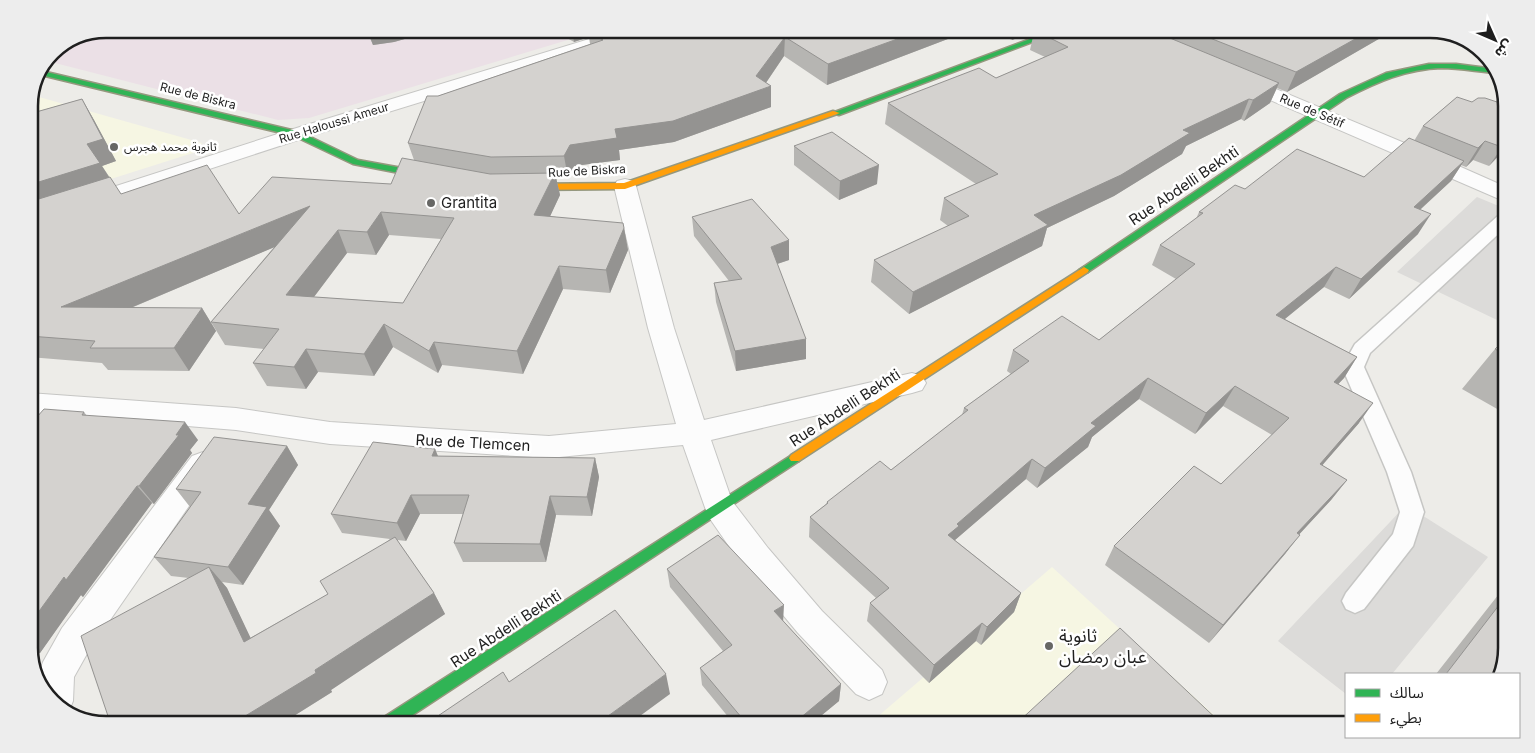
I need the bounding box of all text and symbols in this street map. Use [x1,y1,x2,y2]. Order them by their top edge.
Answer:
north arrow [1470,15,1520,65]
text: ش [1492,37,1517,62]
street label: Rue de Biskra [159,79,238,112]
street label: Rue de Sétif [1278,90,1347,131]
street label: Rue Haloussi Ameur [277,98,391,146]
place label: ثانوية محمد هجرس [124,139,217,154]
marker: ثانوية محمد هجرس [108,141,120,153]
street label: Rue Abdelli Bekhti [1125,142,1242,229]
street label: Rue de Biskra [548,161,626,180]
place label: Grantita [441,193,497,212]
marker: Grantita [425,197,437,209]
street label: Rue Abdelli Bekhti [786,365,904,450]
street label: Rue de Tlemcen [415,430,531,455]
street label: Rue Abdelli Bekhti [447,586,565,671]
place label: ثانوية عبان رمضان [1059,625,1147,668]
marker: ثانوية عبان رمضان [1043,640,1055,652]
legend [1345,673,1520,738]
text: سالك [1390,683,1424,702]
text: بطيء [1390,708,1422,729]

